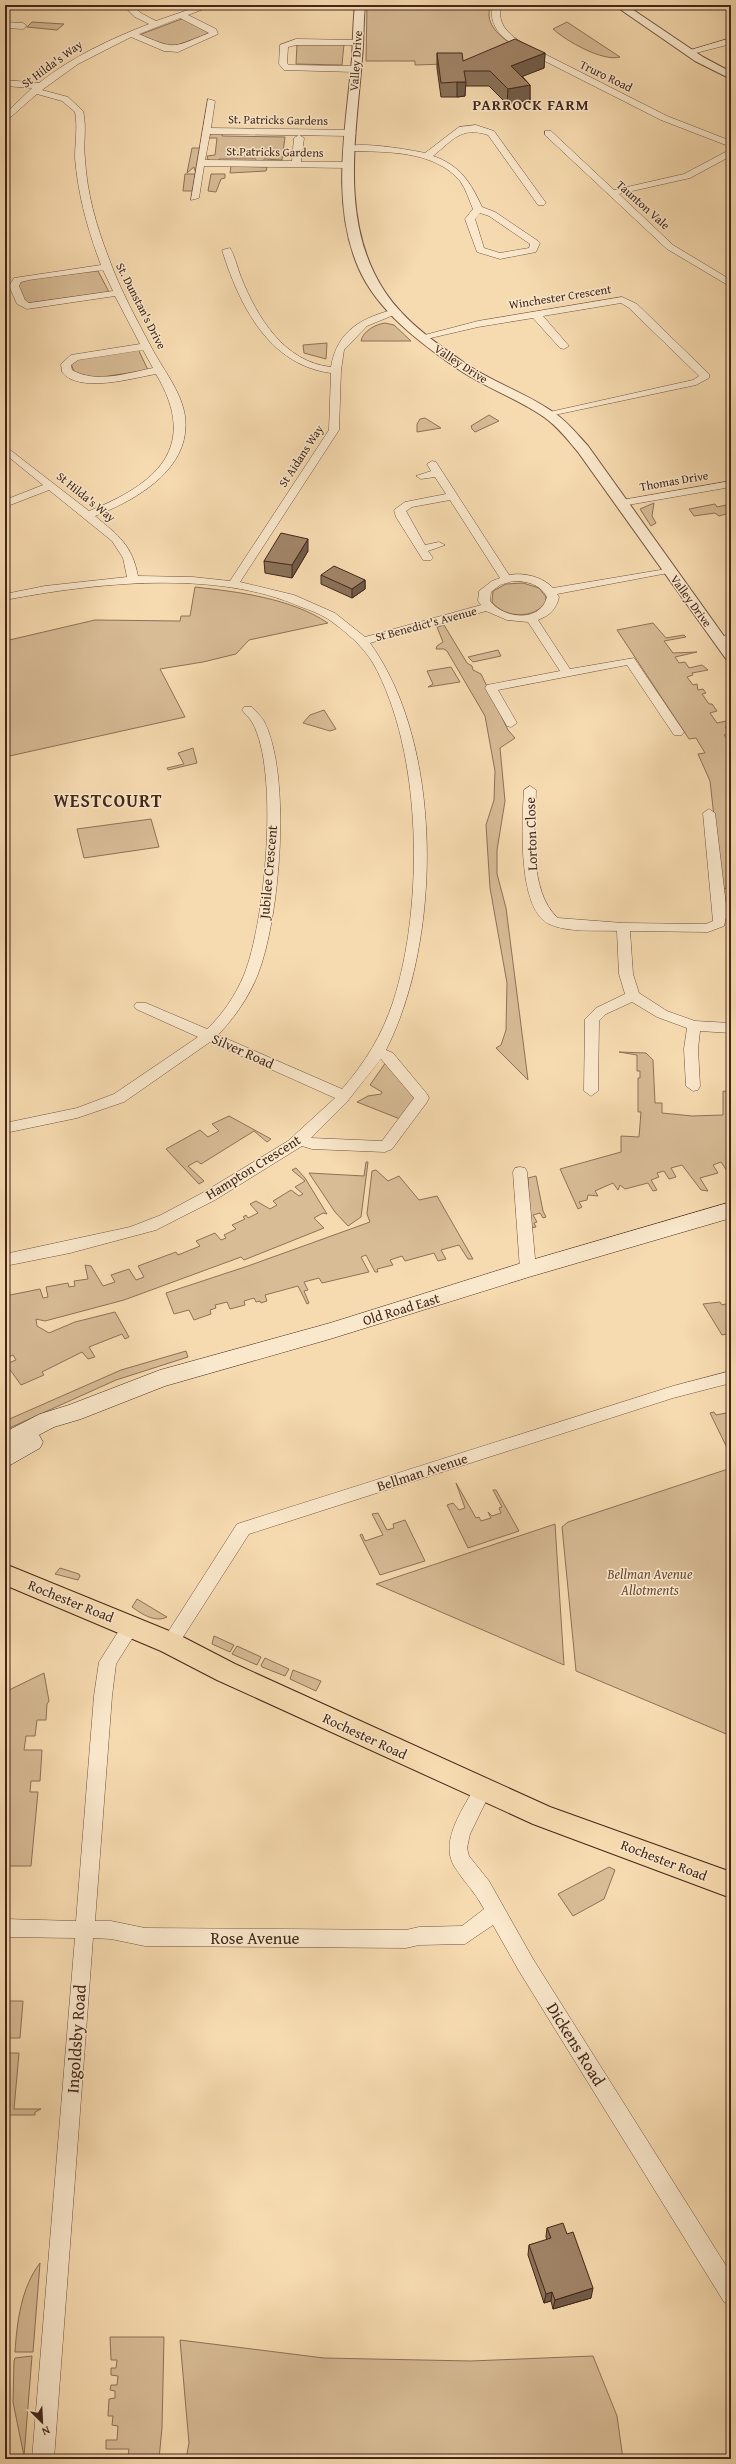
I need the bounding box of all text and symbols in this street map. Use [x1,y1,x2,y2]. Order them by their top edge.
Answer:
street label: Valley Drive [345,30,366,92]
street label: St Hilda's Way [18,36,86,91]
street label: Truro Road [577,55,636,96]
district label: PARROCK FARM [472,94,590,115]
street label: St. Patricks Gardens [228,110,328,129]
street label: St.Patricks Gardens [226,142,324,161]
street label: Taunton Vale [613,176,674,234]
street label: St. Dunstan's Drive [112,260,171,352]
street label: Winchester Crescent [507,280,613,313]
street label: Valley Drive [431,340,492,387]
street label: St Aidans Way [274,421,327,490]
street label: Thomas Drive [638,466,710,495]
street label: St Hilda's Way [53,468,119,526]
street label: Valley Drive [667,571,716,631]
street label: St Benedict's Avenue [373,602,479,645]
district label: WESTCOURT [53,787,163,814]
street label: Lorton Close [520,796,542,871]
street label: Jubilee Crescent [254,824,282,922]
street label: Silver Road [209,1028,278,1074]
street label: Hampton Crescent [202,1130,304,1204]
street label: Old Road East [360,1288,442,1330]
street label: Bellman Avenue [374,1448,470,1496]
park label: Bellman Avenue Allotments [606,1564,693,1600]
street label: Rochester Road [25,1575,117,1627]
street label: Rochester Road [320,1708,411,1764]
street label: Rochester Road [618,1834,710,1886]
street label: Rose Avenue [210,1925,300,1950]
street label: Ingoldsby Road [59,1984,92,2094]
street label: Dickens Road [541,1997,612,2090]
north arrow [22,2402,62,2442]
text: N [39,2422,53,2440]

